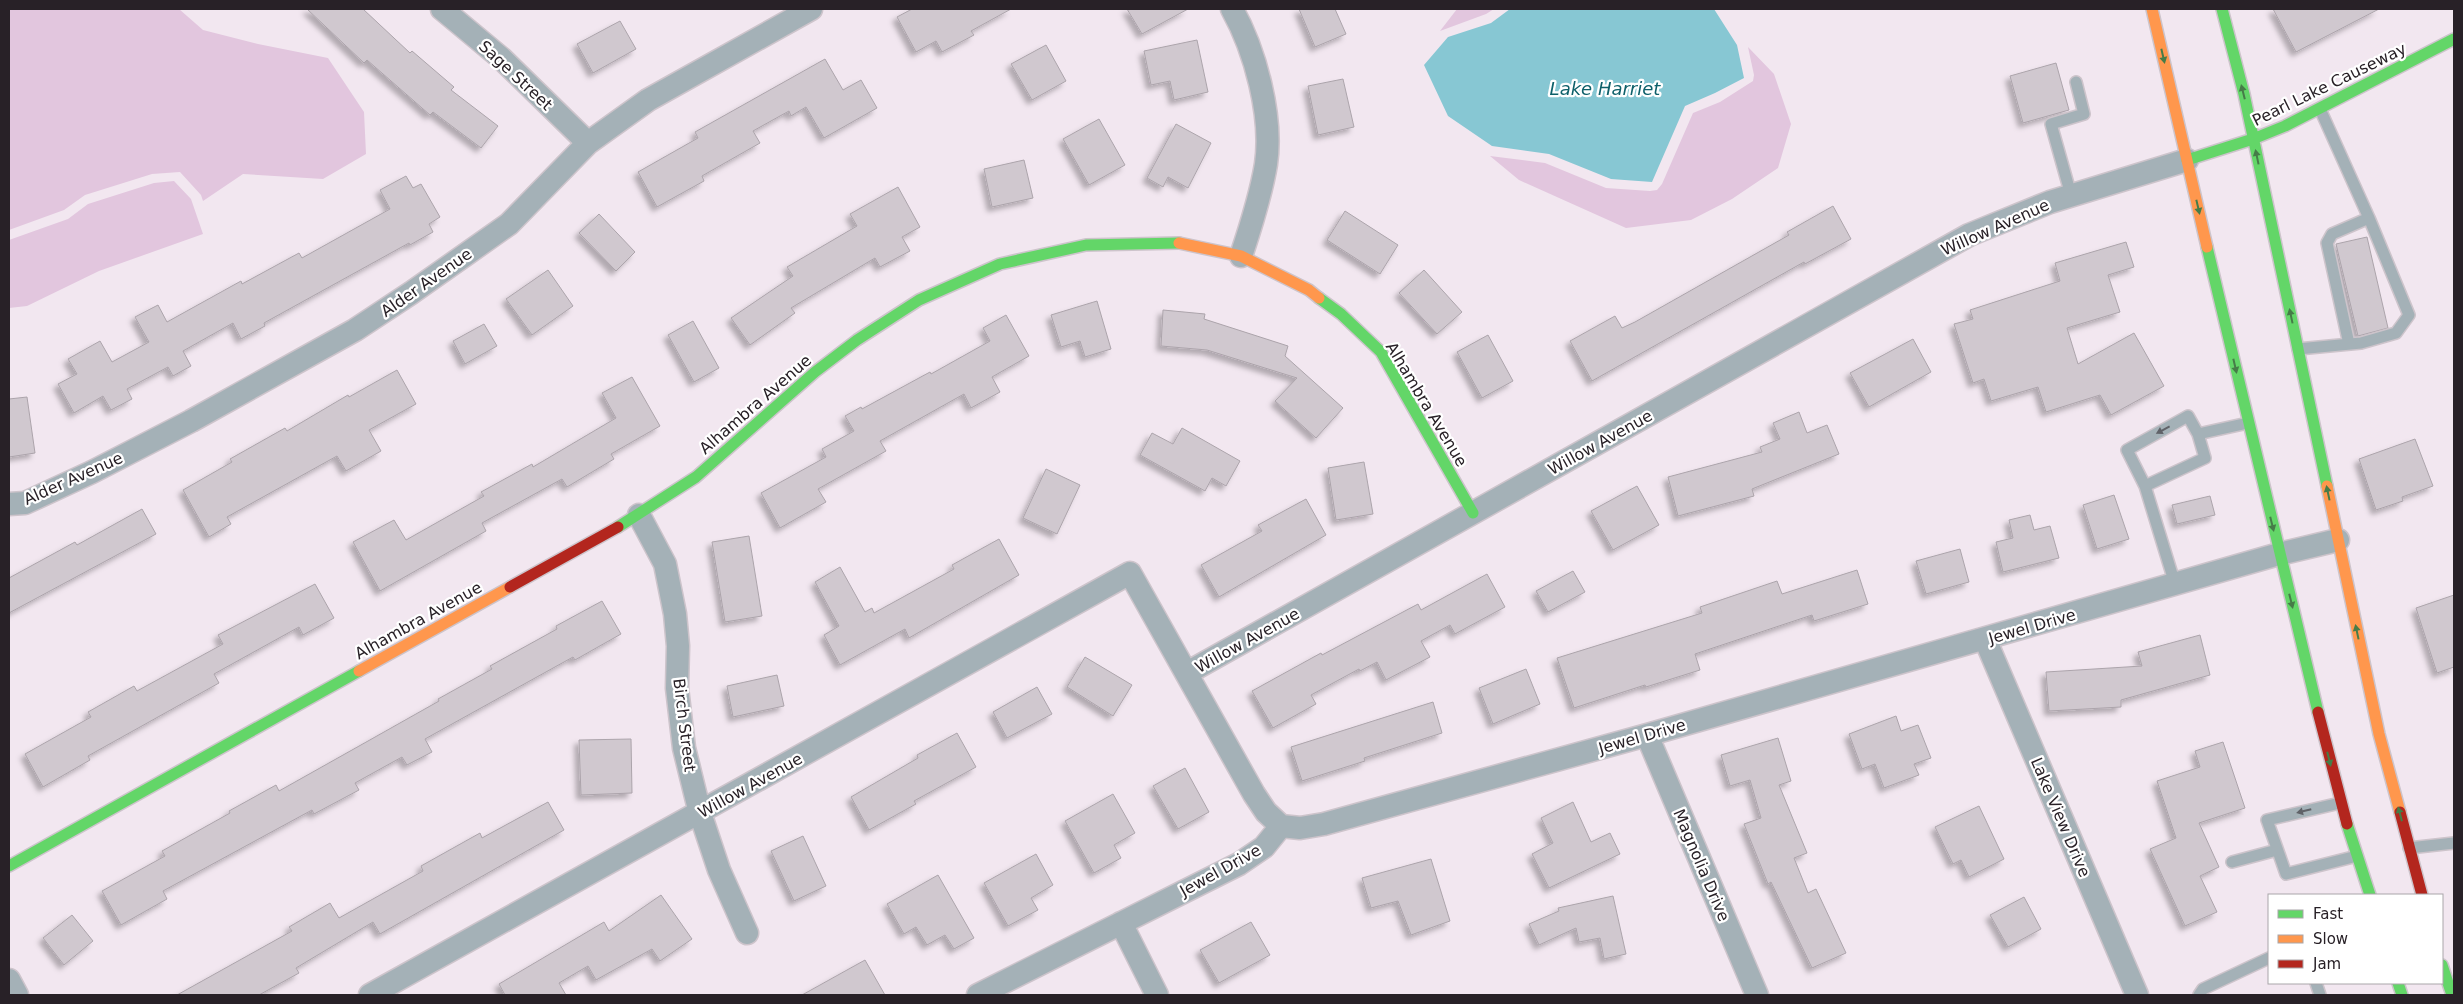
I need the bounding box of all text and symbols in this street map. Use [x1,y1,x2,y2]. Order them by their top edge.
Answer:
street label: Sage Street [475,36,556,114]
street label: Pearl Lake Causeway [2249,39,2409,130]
one-way arrow [2159,49,2167,64]
water label: Lake Harriet [1550,78,1661,99]
one-way arrow [2239,84,2247,99]
one-way arrow [2253,150,2261,165]
street label: Willow Avenue [1938,195,2052,260]
one-way arrow [2194,200,2202,215]
street label: Alder Avenue [377,244,475,321]
one-way arrow [2287,309,2295,324]
street label: Alhambra Avenue [1382,339,1471,470]
street label: Alhambra Avenue [696,351,815,458]
one-way arrow [2231,358,2239,374]
street label: Willow Avenue [1545,406,1656,479]
one-way arrow [2156,426,2170,434]
street label: Alder Avenue [21,448,126,509]
one-way arrow [2324,485,2332,500]
one-way arrow [2268,516,2276,532]
street label: Alhambra Avenue [352,578,485,663]
one-way arrow [2287,594,2295,609]
street label: Willow Avenue [1192,604,1303,677]
street label: Jewel Drive [1985,605,2078,648]
one-way arrow [2353,625,2361,640]
street label: Birch Street [669,677,700,773]
street label: Jewel Drive [1595,715,1688,758]
street label: Willow Avenue [695,749,806,822]
one-way arrow [2325,752,2333,767]
street label: Lake View Drive [2027,755,2094,880]
street label: Magnolia Drive [1669,806,1734,924]
one-way arrow [2296,807,2311,815]
one-way arrow [2396,807,2404,822]
street label: Jewel Drive [1176,840,1264,901]
legend [2268,894,2443,984]
text: Fast [2313,905,2343,923]
text: Slow [2313,930,2348,948]
text: Jam [2312,955,2341,973]

